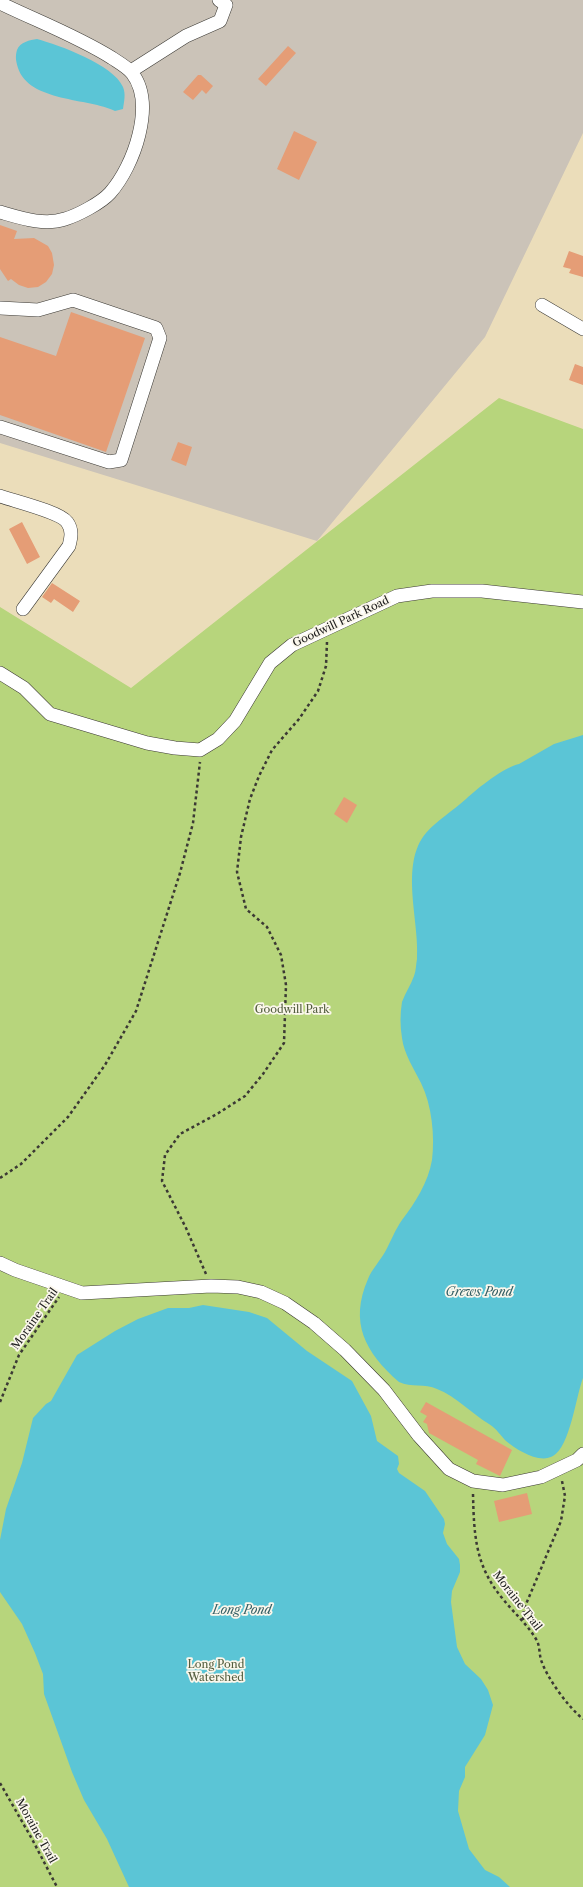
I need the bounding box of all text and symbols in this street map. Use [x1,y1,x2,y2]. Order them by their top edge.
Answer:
street label: Goodwill Park Road [291,594,391,650]
park label: Goodwill Park [255,1003,329,1017]
street label: Moraine Trail [9,1286,61,1352]
water label: Grews Pond [445,1286,513,1300]
street label: Moraine Trail [490,1569,544,1633]
water label: Long Pond [213,1604,271,1618]
park label: Long Pond Watershed [188,1658,244,1684]
street label: Moraine Trail [13,1796,59,1866]

